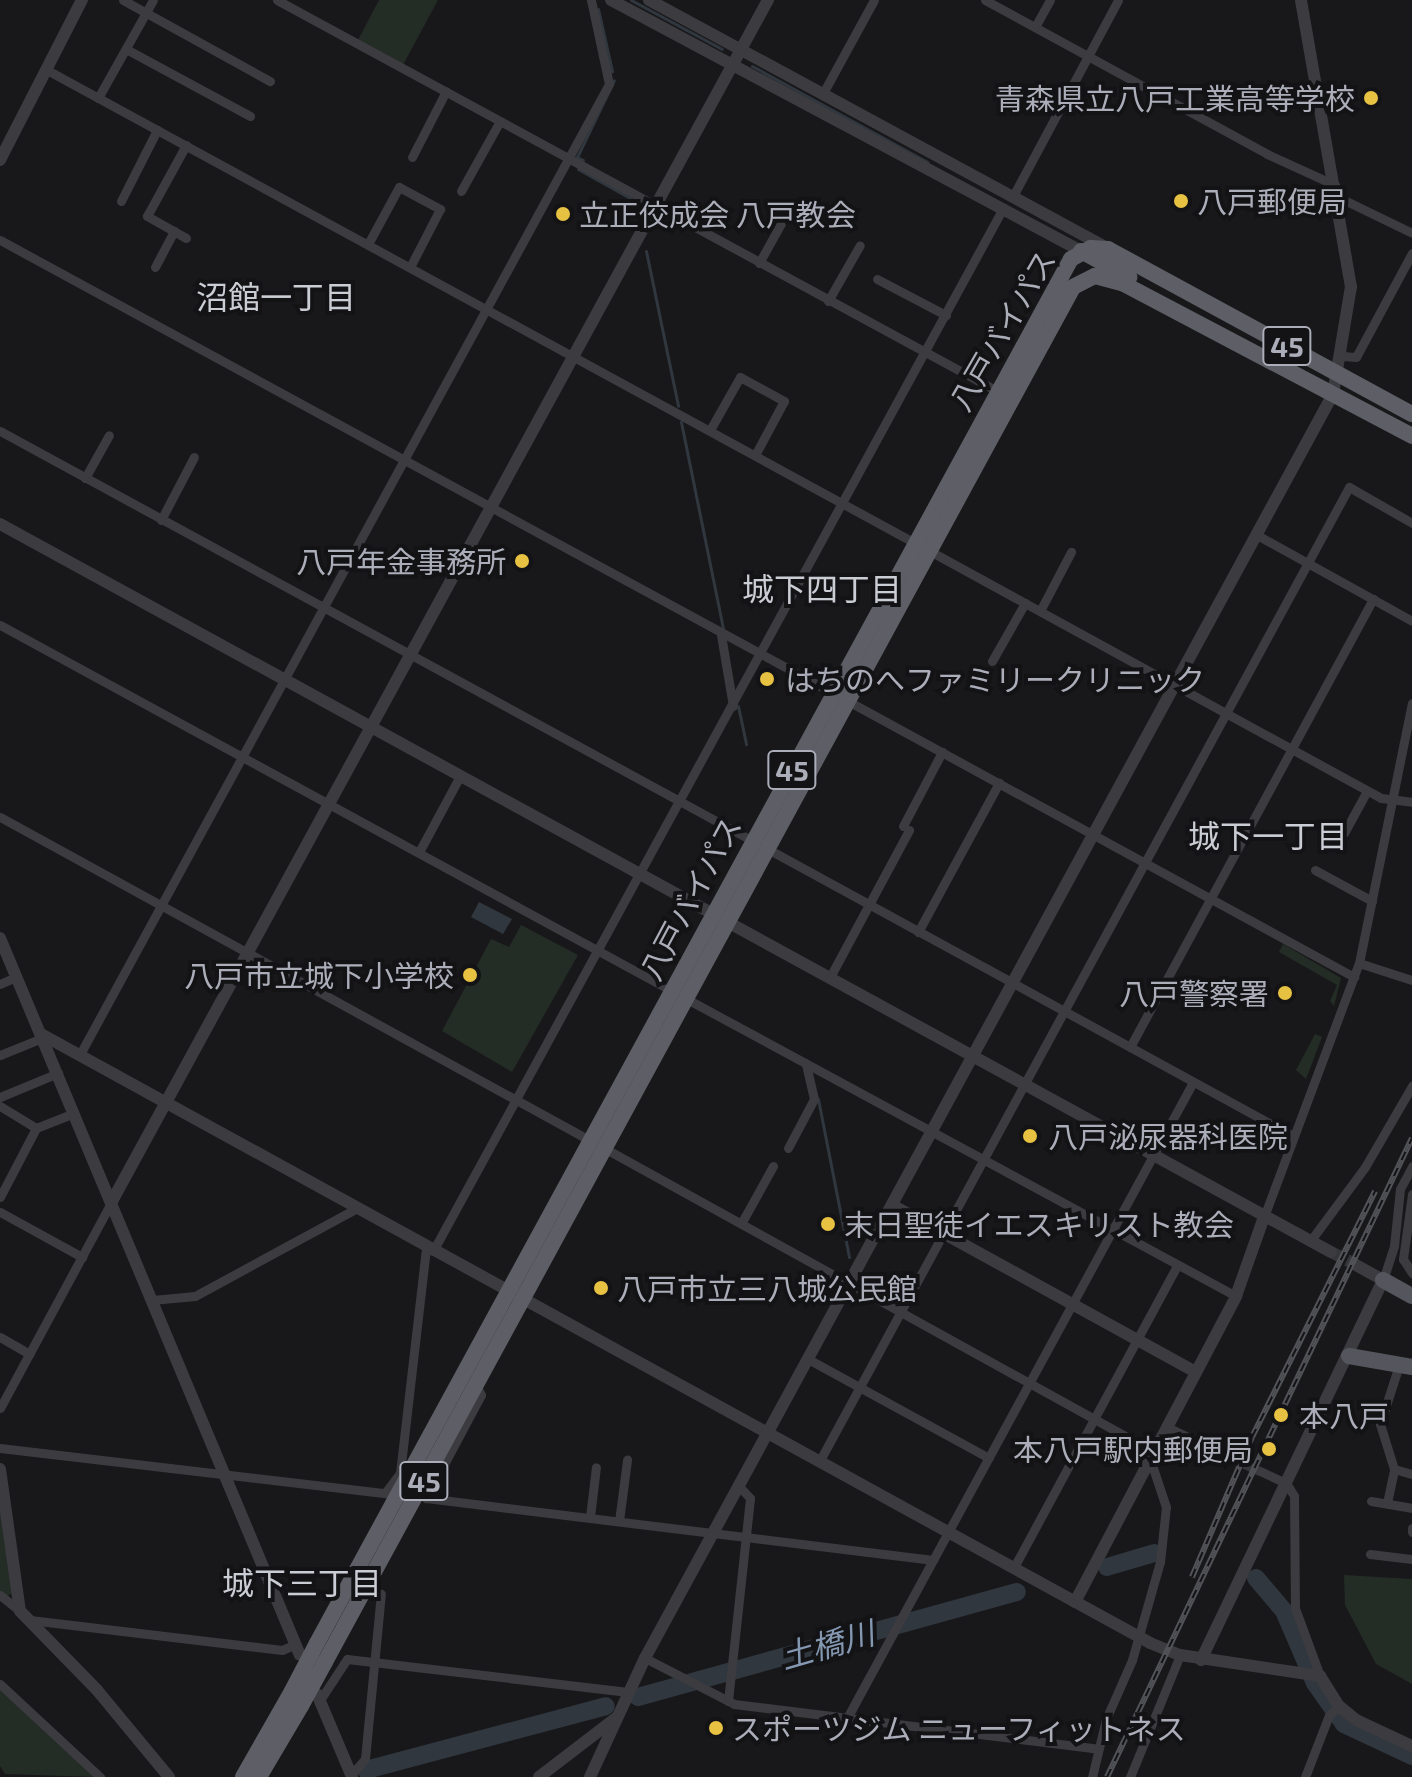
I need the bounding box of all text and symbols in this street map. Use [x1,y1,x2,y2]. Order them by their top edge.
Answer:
place label: 青森県立八戸工業高等学校 [995,80,1355,116]
marker: 青森県立八戸工業高等学校 [1362,89,1380,107]
place label: 八戸郵便局 [1197,183,1347,219]
marker: 八戸郵便局 [1172,192,1190,210]
place label: 立正佼成会 八戸教会 [579,196,856,232]
marker: 立正佼成会 八戸教会 [554,205,572,223]
street label: 八戸バイパス [941,243,1063,417]
district label: 沼館一丁目 [196,277,356,315]
road number: 45 [1261,322,1313,370]
place label: 八戸年金事務所 [296,543,506,579]
marker: 八戸年金事務所 [513,552,531,570]
district label: 城下四丁目 [742,569,902,607]
place label: はちのへファミリークリニック [785,661,1205,697]
marker: はちのへファミリークリニック [756,668,778,690]
road number: 45 [766,746,818,794]
street label: 八戸バイパス [632,810,748,986]
district label: 城下一丁目 [1188,816,1348,854]
place label: 八戸市立城下小学校 [184,957,454,993]
marker: 八戸市立城下小学校 [461,966,479,984]
place label: 八戸警察署 [1119,975,1269,1011]
marker: 八戸警察署 [1276,984,1294,1002]
place label: 八戸泌尿器科医院 [1048,1118,1288,1154]
marker: 八戸泌尿器科医院 [1019,1125,1041,1147]
place label: 末日聖徒イエスキリスト教会 [844,1206,1234,1242]
marker: 末日聖徒イエスキリスト教会 [819,1215,837,1233]
place label: 八戸市立三八城公民館 [617,1270,917,1306]
marker: 八戸市立三八城公民館 [592,1279,610,1297]
place label: 本八戸 [1299,1397,1389,1433]
marker: 本八戸 [1270,1404,1292,1426]
place label: 本八戸駅内郵便局 [1013,1431,1253,1467]
marker: 本八戸駅内郵便局 [1260,1440,1278,1458]
road number: 45 [398,1457,450,1505]
district label: 城下三丁目 [222,1563,382,1601]
water label: 土橋川 [776,1612,878,1676]
place label: スポーツジム ニューフィットネス [732,1710,1189,1746]
marker: スポーツジム ニューフィットネス [707,1719,725,1737]

